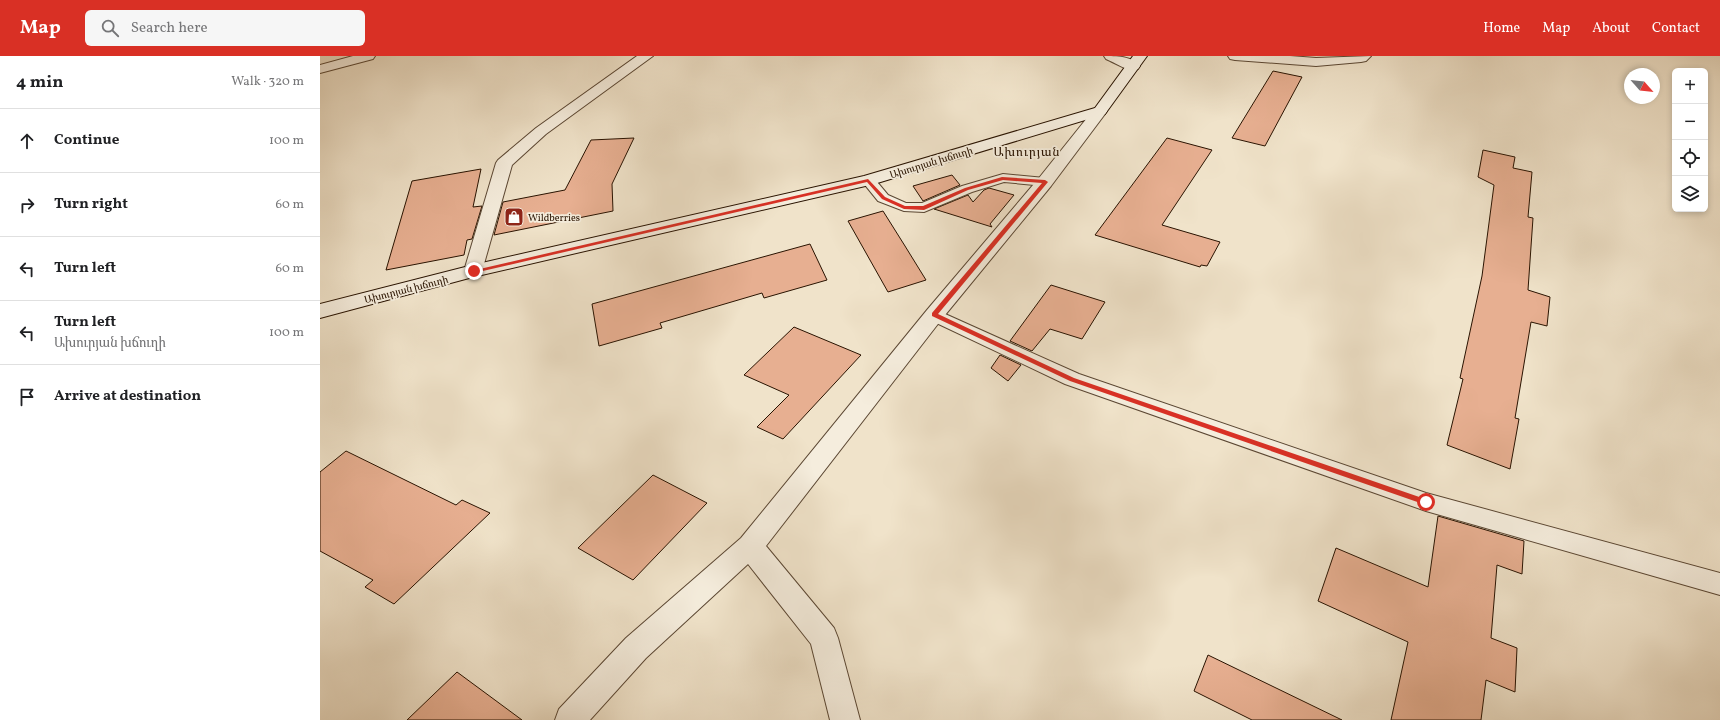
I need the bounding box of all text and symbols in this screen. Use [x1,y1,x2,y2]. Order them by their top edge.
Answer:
search box [85,10,365,46]
text: Map [20,15,61,41]
icon: search [99,17,121,39]
text: Search here [131,18,208,39]
text: Home [1483,19,1520,38]
text: Map [1542,19,1570,38]
text: About [1592,19,1630,38]
text: Contact [1652,19,1700,38]
north arrow [1624,68,1660,104]
map controls [1672,68,1708,212]
button: + [1672,68,1708,104]
text: 4 min [16,71,63,94]
text: Walk · 320 m [231,73,304,91]
button: − [1672,104,1708,140]
icon: ahead [16,130,38,152]
text: Continue [54,130,119,151]
text: 100 m [269,132,304,150]
button: locate [1672,140,1708,176]
street label: Ախուրյան խճուղի [888,144,975,182]
district label: Ախուրյան [994,145,1060,161]
button: layers [1672,176,1708,212]
icon: right [16,194,38,216]
text: Turn right [54,194,128,215]
text: 60 m [276,196,304,214]
shop icon: Wildberries [503,206,525,228]
place label: Wildberries [528,211,580,225]
icon: left [16,258,38,280]
text: Turn left [54,258,116,279]
text: 60 m [276,260,304,278]
route end [465,262,483,280]
street label: Ախուրյան խճուղի [363,273,450,307]
text: Turn left [54,312,116,333]
icon: left [16,322,38,344]
text: 100 m [269,324,304,342]
text: Ախուրյան խճուղի [54,335,166,353]
icon: arrive [16,386,38,408]
text: Arrive at destination [54,386,201,407]
route start [1417,493,1435,511]

